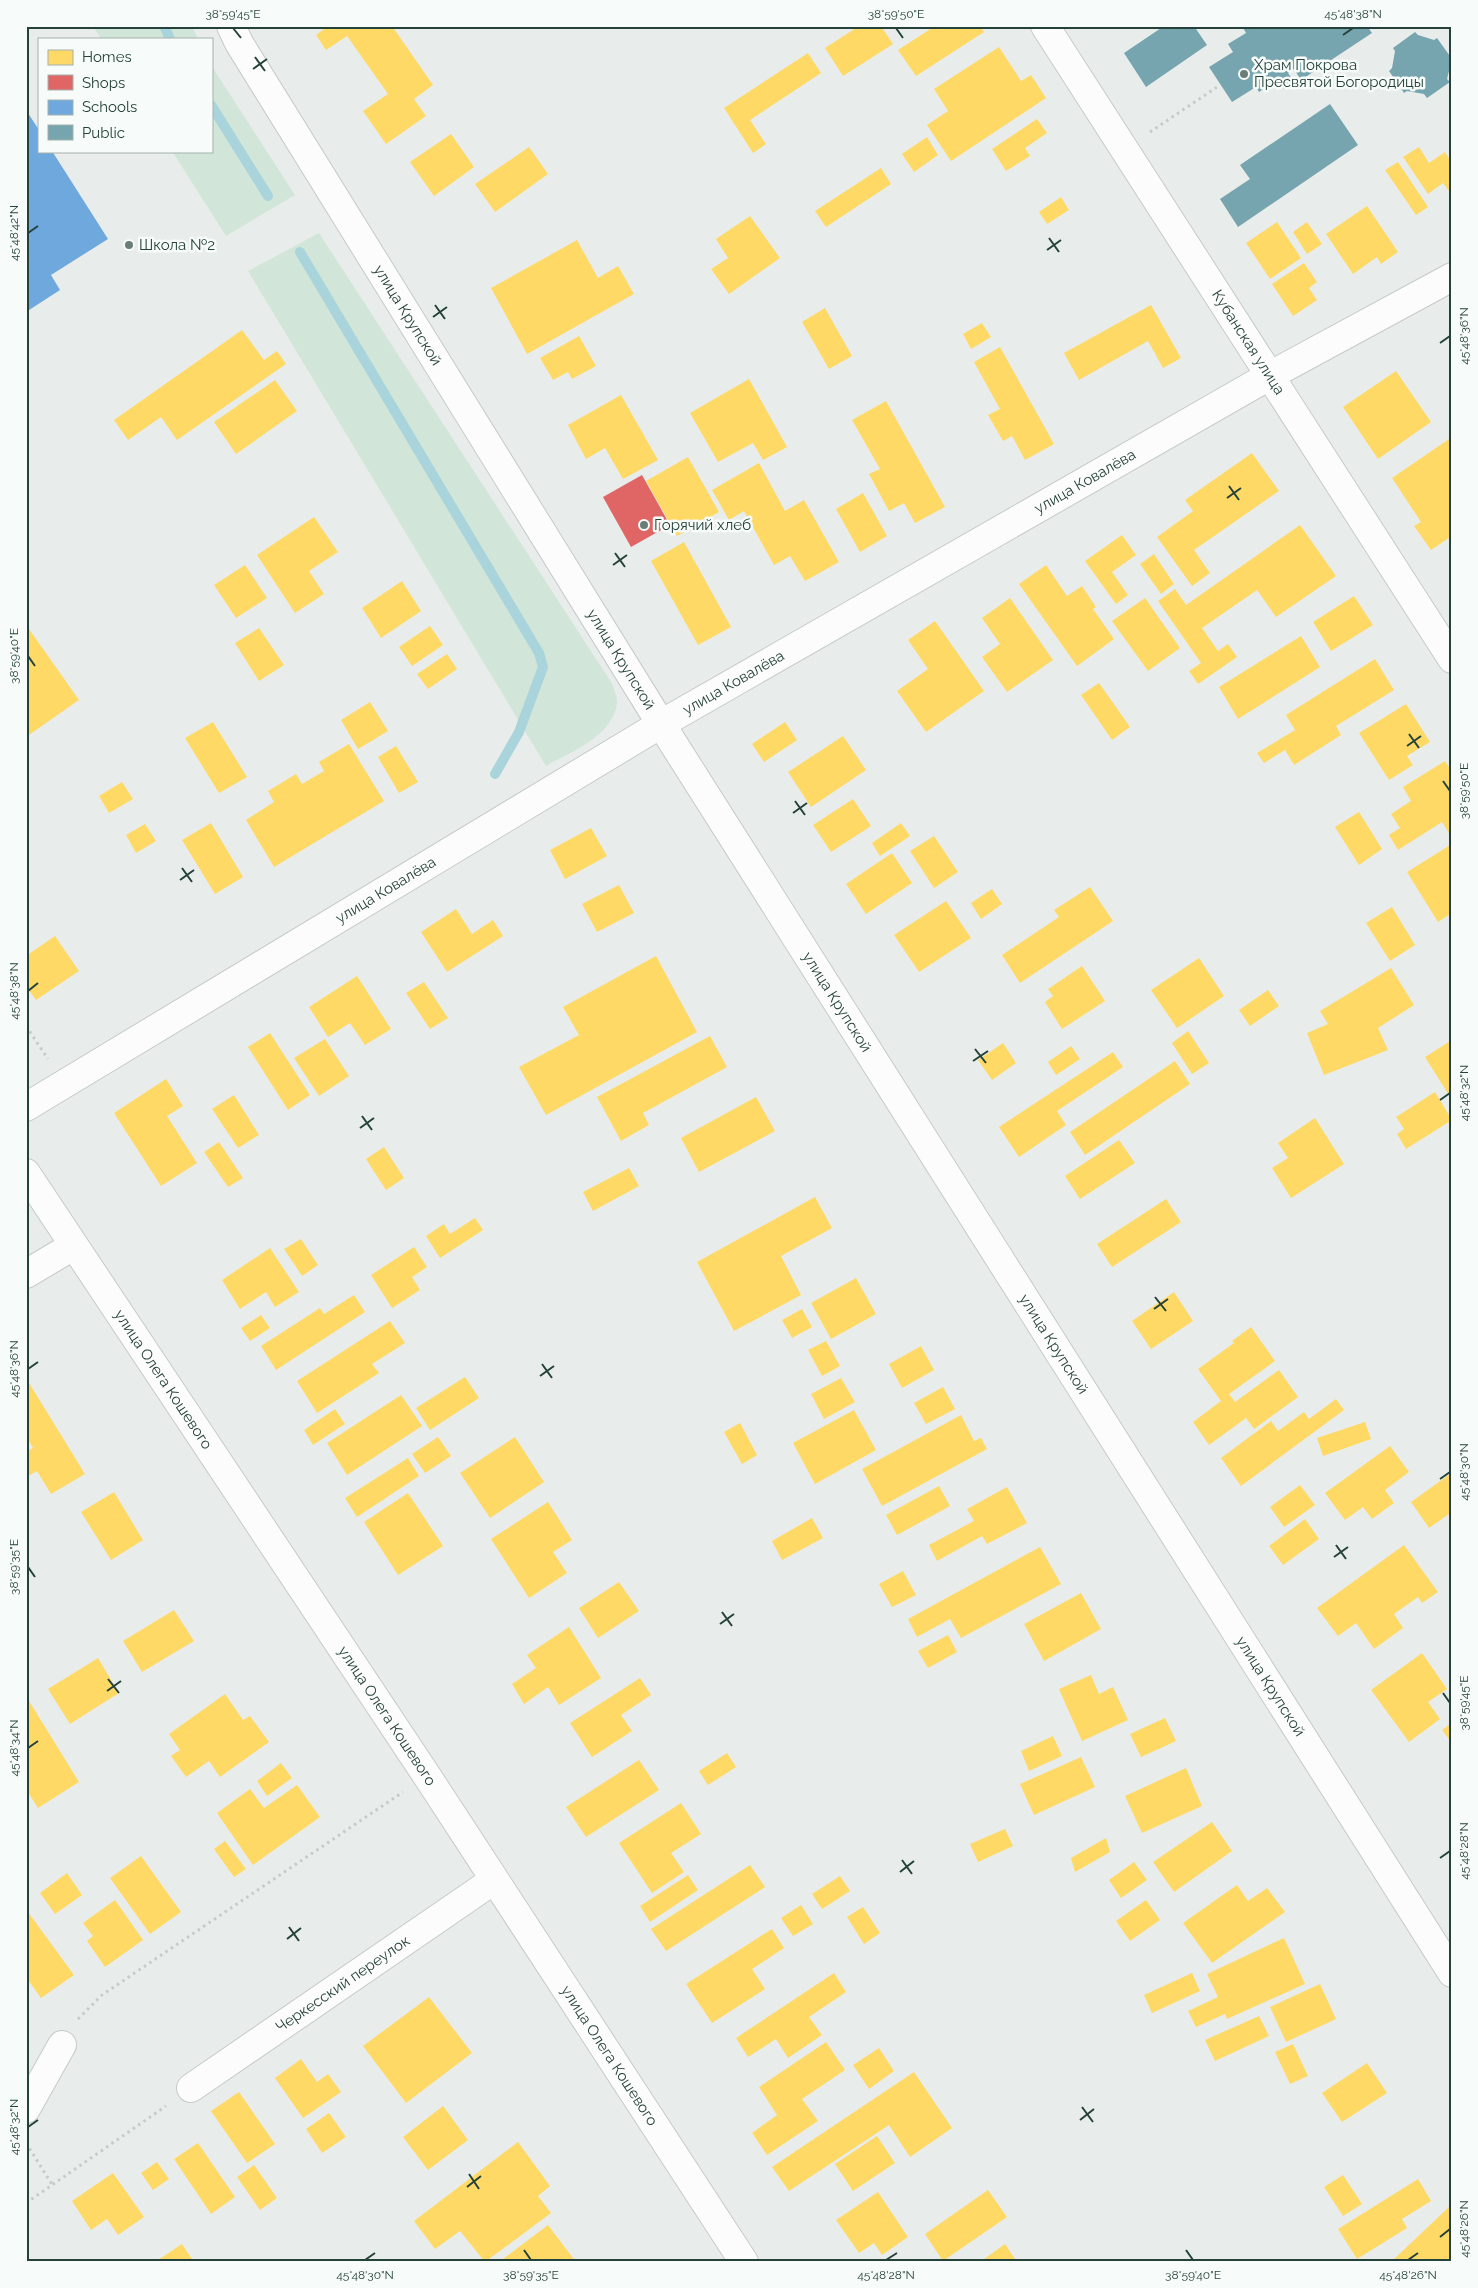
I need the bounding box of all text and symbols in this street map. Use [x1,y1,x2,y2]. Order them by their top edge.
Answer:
text: 38°59'45"E [205,7,261,21]
text: 38°59'50"E [868,7,924,21]
text: 45°48'38"N [1324,7,1382,21]
legend [38,38,212,152]
text: Homes [82,48,132,66]
place label: Храм Покрова Пресвятой Богородицы [1254,56,1424,91]
marker: Храм Покрова Пресвятой Богородицы [1238,68,1250,80]
text: Shops [82,74,125,92]
text: Schools [82,98,137,116]
text: Public [82,124,125,142]
text: 45°48'42"N [7,205,21,261]
place label: Школа №2 [139,236,215,254]
marker: Школа №2 [123,239,135,251]
street label: улица Крупской [370,262,446,369]
street label: Кубанская улица [1208,286,1289,398]
text: 45°48'36"N [1457,307,1471,365]
street label: улица Ковалёва [1031,445,1139,518]
place label: Горячий хлеб [654,516,751,534]
marker: Горячий хлеб [638,519,650,531]
street label: улица Крупской [583,606,659,713]
text: 38°59'40"E [7,628,21,684]
street label: улица Ковалёва [679,646,787,719]
text: 38°59'50"E [1457,763,1471,819]
street label: улица Ковалёва [332,853,439,927]
street label: улица Крупской [799,949,875,1055]
text: 45°48'38"N [7,962,21,1020]
text: 45°48'32"N [1457,1065,1471,1121]
street label: улица Крупской [1015,1291,1092,1398]
street label: улица Олега Кошевого [110,1306,216,1453]
text: 45°48'36"N [7,1340,21,1398]
text: 45°48'30"N [1457,1443,1471,1501]
text: 38°59'35"E [7,1539,21,1595]
street label: улица Крупской [1232,1633,1309,1740]
street label: улица Олега Кошевого [334,1643,440,1789]
text: 38°59'45"E [1457,1675,1471,1731]
text: 45°48'34"N [7,1720,21,1776]
text: 45°48'28"N [1457,1822,1471,1880]
street label: Черкесский переулок [272,1931,413,2036]
street label: улица Олега Кошевого [557,1982,662,2129]
text: 45°48'32"N [7,2099,21,2155]
text: 45°48'26"N [1457,2200,1471,2258]
text: 45°48'30"N [336,2268,394,2282]
text: 38°59'35"E [503,2268,559,2282]
text: 45°48'28"N [857,2268,915,2282]
text: 38°59'40"E [1165,2268,1221,2282]
text: 45°48'26"N [1379,2268,1437,2282]

